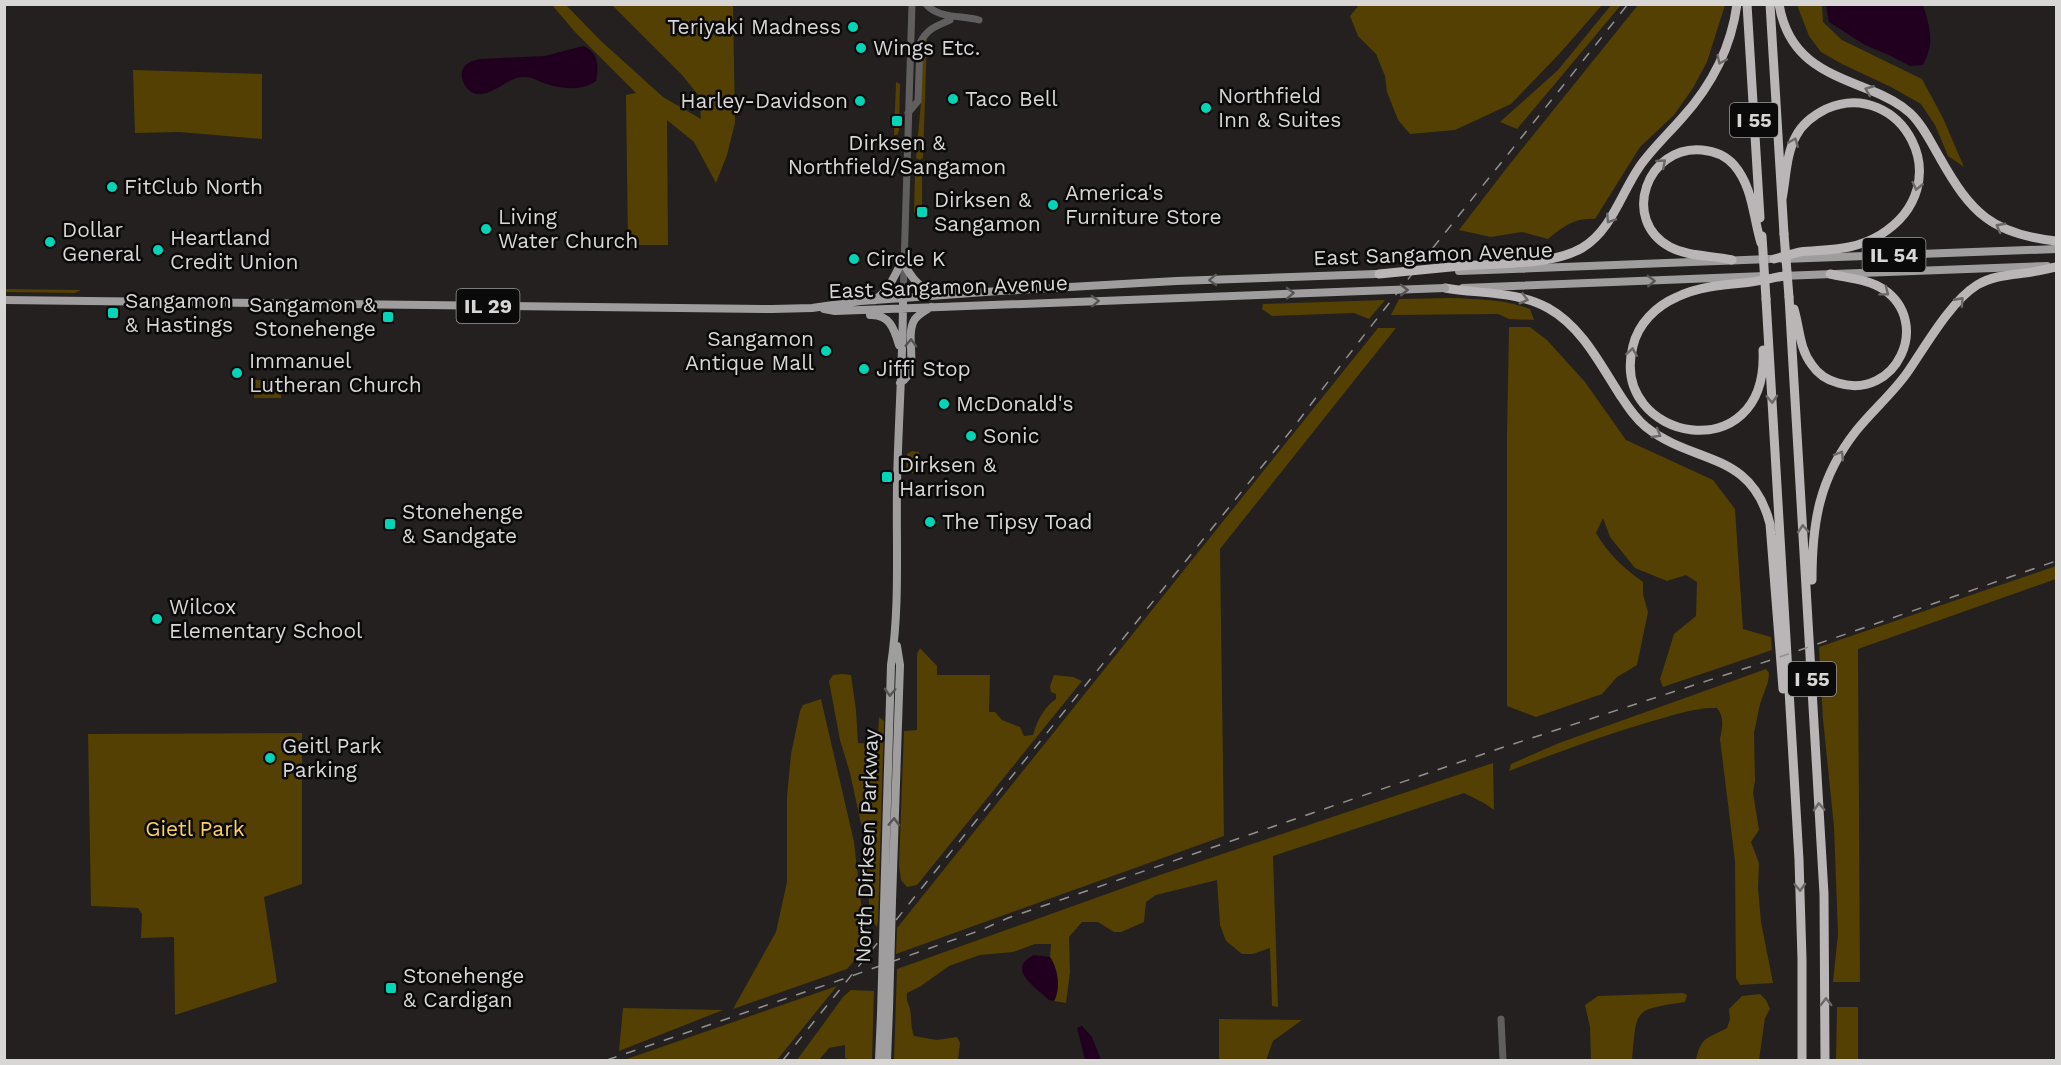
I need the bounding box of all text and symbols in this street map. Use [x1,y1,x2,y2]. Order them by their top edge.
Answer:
place label: Teriyaki Madness [667,14,841,39]
marker: Teriyaki Madness [846,20,860,34]
place label: Wings Etc. [873,35,980,60]
marker: Wings Etc. [854,41,868,55]
one-way arrow [1717,54,1729,65]
place label: Northfield Inn & Suites [1218,83,1341,132]
one-way arrow [1864,85,1875,97]
place label: Taco Bell [965,86,1058,111]
place label: Harley-Davidson [680,88,848,113]
marker: Taco Bell [946,92,960,106]
marker: Harley-Davidson [853,94,867,108]
marker: Northfield Inn & Suites [1199,101,1213,115]
road number: I 55 [1730,103,1778,137]
marker: Dirksen & Northfield/Sangamon [890,114,904,128]
place label: Dirksen & Northfield/Sangamon [788,130,1006,179]
one-way arrow [1787,137,1800,147]
one-way arrow [1655,159,1666,170]
place label: FitClub North [124,174,263,199]
marker: FitClub North [105,180,119,194]
place label: America's Furniture Store [1065,180,1222,229]
one-way arrow [1911,181,1924,191]
place label: Dirksen & Sangamon [934,187,1041,236]
marker: America's Furniture Store [1046,198,1060,212]
place label: Living Water Church [498,204,638,253]
marker: Dirksen & Sangamon [915,205,929,219]
one-way arrow [1605,213,1617,223]
place label: Dollar General [62,217,142,266]
marker: Living Water Church [479,222,493,236]
one-way arrow [1996,223,2007,234]
place label: Heartland Credit Union [170,225,298,274]
marker: Dollar General [43,235,57,249]
street label: East Sangamon Avenue [1313,237,1553,270]
road number: IL 54 [1862,238,1926,272]
marker: Heartland Credit Union [151,243,165,257]
place label: Circle K [866,246,946,271]
marker: Circle K [847,252,861,266]
street label: East Sangamon Avenue [828,270,1068,303]
one-way arrow [1208,273,1217,286]
one-way arrow [1646,274,1655,287]
one-way arrow [1400,283,1409,296]
one-way arrow [1878,285,1889,296]
one-way arrow [1285,287,1294,300]
place label: Sangamon & Hastings [125,288,233,337]
road number: IL 29 [456,289,520,323]
place label: Sangamon & Stonehenge [249,292,377,341]
one-way arrow [1518,292,1529,304]
one-way arrow [1090,294,1099,307]
one-way arrow [1953,297,1964,308]
marker: Sangamon & Hastings [106,306,120,320]
marker: Sangamon & Stonehenge [381,310,395,324]
place label: Sangamon Antique Mall [685,326,815,375]
one-way arrow [905,338,917,347]
marker: Sangamon Antique Mall [819,344,833,358]
place label: Immanuel Lutheran Church [249,348,422,397]
one-way arrow [1625,348,1638,358]
place label: Jiffi Stop [876,356,971,381]
marker: Jiffi Stop [857,362,871,376]
marker: Immanuel Lutheran Church [230,366,244,380]
place label: McDonald's [956,391,1073,416]
one-way arrow [1765,395,1778,404]
marker: McDonald's [937,397,951,411]
place label: Sonic [983,423,1039,448]
one-way arrow [1651,427,1661,438]
marker: Sonic [964,429,978,443]
one-way arrow [1832,451,1844,461]
place label: Dirksen & Harrison [899,452,997,501]
marker: Dirksen & Harrison [880,470,894,484]
place label: Stonehenge & Sandgate [402,499,523,548]
place label: The Tipsy Toad [942,509,1092,534]
marker: The Tipsy Toad [923,515,937,529]
marker: Stonehenge & Sandgate [383,517,397,531]
one-way arrow [1796,524,1809,533]
place label: Wilcox Elementary School [169,594,363,643]
marker: Wilcox Elementary School [150,612,164,626]
road number: I 55 [1788,662,1836,696]
one-way arrow [884,687,897,696]
street label: North Dirksen Parkway [850,729,883,963]
place label: Geitl Park Parking [282,733,382,782]
marker: Geitl Park Parking [263,751,277,765]
one-way arrow [1813,803,1826,812]
park label: Gietl Park [145,816,245,841]
one-way arrow [888,817,901,826]
one-way arrow [1794,883,1806,892]
place label: Stonehenge & Cardigan [403,963,524,1012]
marker: Stonehenge & Cardigan [384,981,398,995]
one-way arrow [1820,998,1832,1007]

